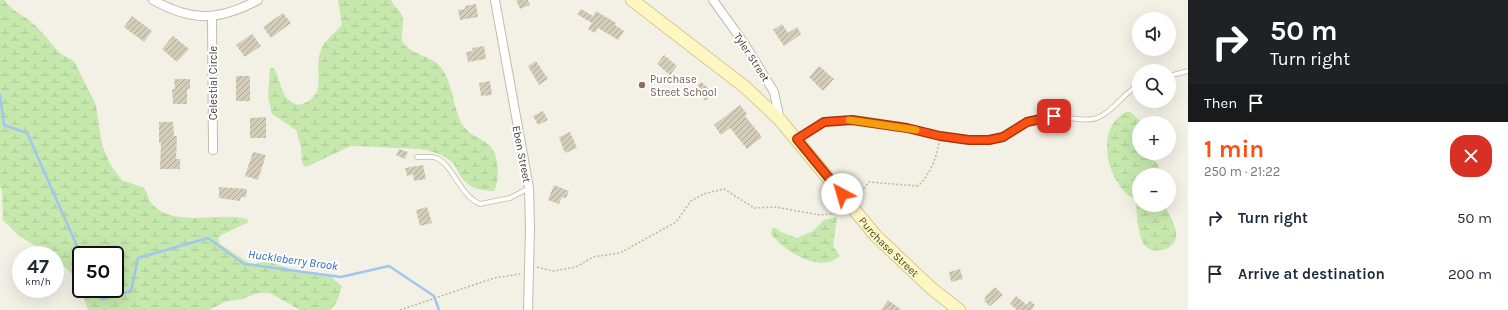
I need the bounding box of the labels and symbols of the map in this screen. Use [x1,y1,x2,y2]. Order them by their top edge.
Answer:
street label: Tyler Street [731,31,772,84]
street label: Celestial Circle [207,45,220,120]
place label: Purchase Street School [650,73,717,99]
marker: Purchase Street School [637,80,647,90]
pin [1037,99,1071,133]
street label: Eben Street [510,124,533,184]
position arrow [821,173,863,215]
street label: Purchase Street [856,214,921,280]
speed limit sign: 50 [72,246,124,298]
water label: Huckleberry Brook [247,247,340,273]

